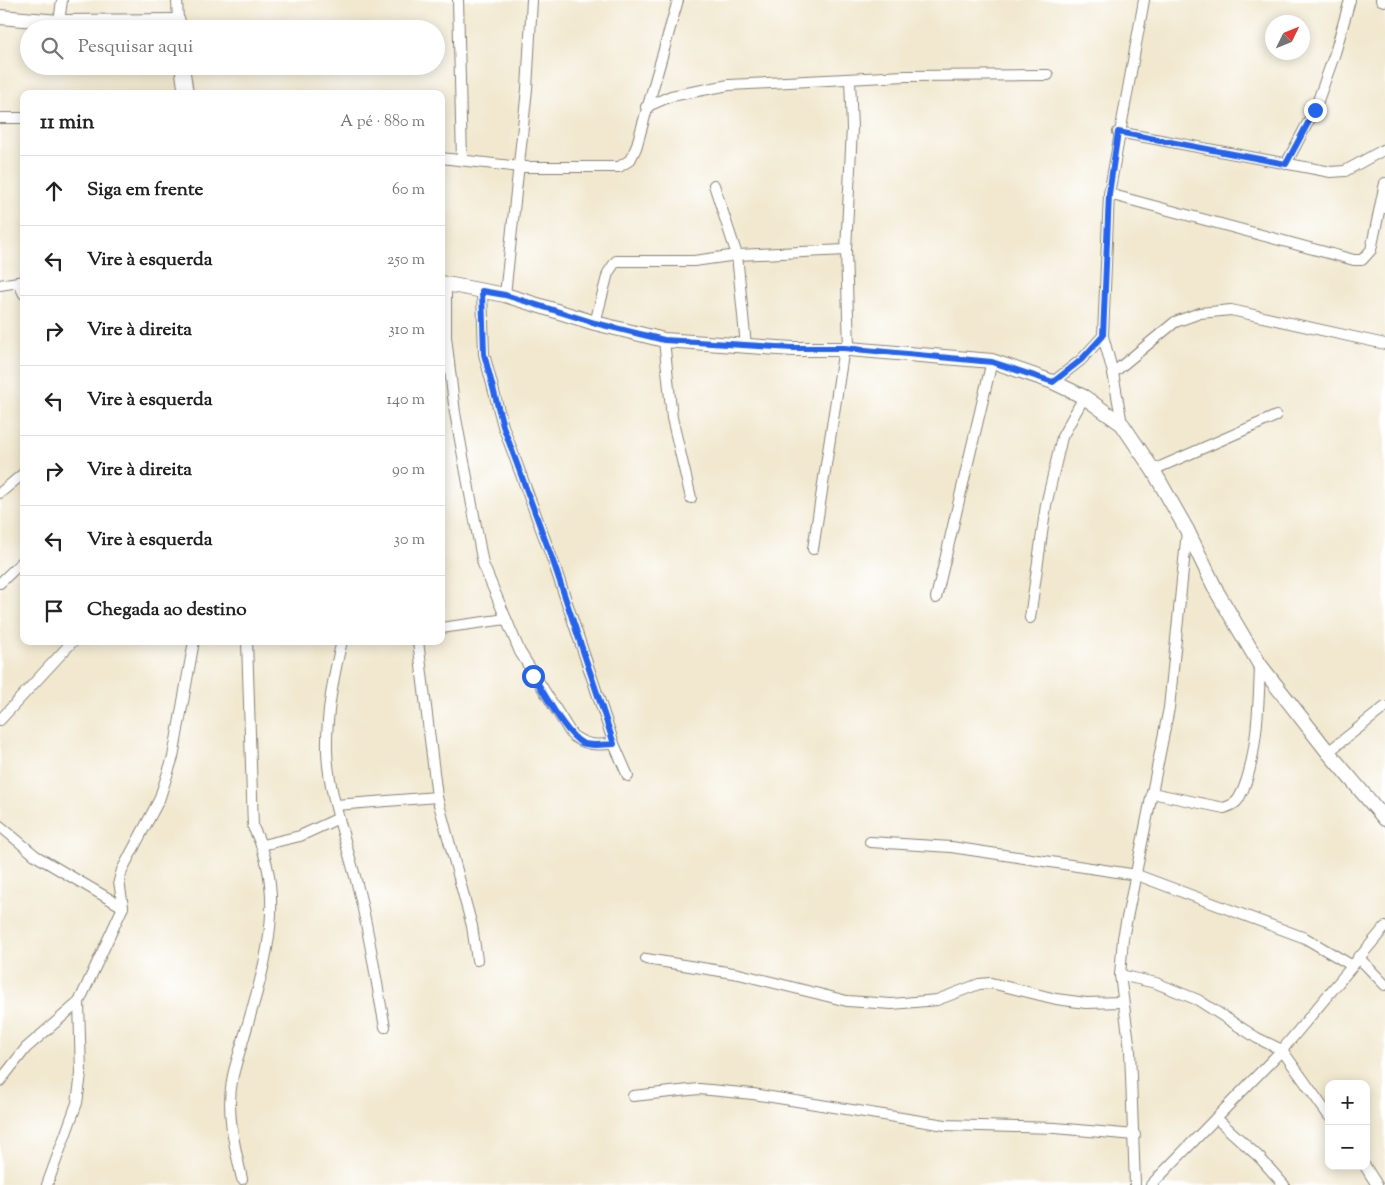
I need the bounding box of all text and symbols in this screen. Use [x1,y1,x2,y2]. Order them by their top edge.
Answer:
north arrow [1265,15,1310,60]
search box [20,20,445,75]
icon: search [38,34,66,62]
text: Pesquisar aqui [78,34,193,61]
route end [1304,99,1327,122]
text: 11 min [40,108,95,138]
text: A pé · 880 m [340,111,425,134]
icon: ahead [40,177,68,205]
text: Siga em frente [87,177,203,204]
text: 60 m [392,179,425,202]
icon: left [40,247,68,275]
text: Vire à esquerda [87,247,213,274]
text: 250 m [387,249,425,272]
icon: right [40,317,68,345]
text: Vire à direita [87,317,192,344]
text: 310 m [388,319,425,342]
icon: left [40,387,68,415]
text: Vire à esquerda [87,387,213,414]
text: 140 m [387,389,425,412]
icon: right [40,457,68,485]
text: Vire à direita [87,457,192,484]
text: 90 m [392,459,425,482]
icon: left [40,527,68,555]
text: Vire à esquerda [87,527,213,554]
text: 30 m [394,529,425,552]
icon: arrive [40,597,68,625]
text: Chegada ao destino [87,597,247,624]
route start [522,665,545,688]
map controls [1325,1080,1370,1170]
button: + [1325,1080,1370,1125]
button: − [1325,1125,1370,1170]

